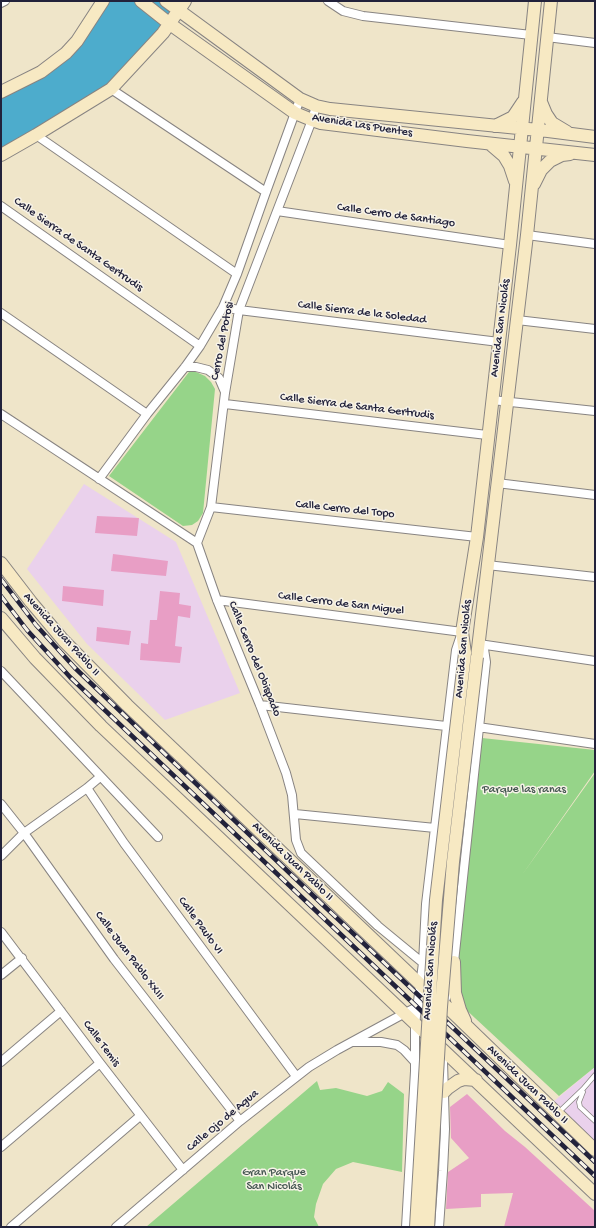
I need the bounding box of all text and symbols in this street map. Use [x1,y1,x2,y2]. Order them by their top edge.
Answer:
street label: Avenida Las Puentes [311,111,413,141]
street label: Calle Sierra de Santa Gertrudis [10,195,146,295]
street label: Calle Cerro de Santiago [336,201,456,231]
street label: Avenida San Nicolás [488,278,514,378]
street label: Calle Sierra de la Soledad [297,298,427,328]
street label: Cerro del Potosi [208,300,238,382]
street label: Calle Sierra de Santa Gertrudis [279,390,435,424]
street label: Calle Cerro del Topo [295,498,395,522]
street label: Calle Cerro de San Miguel [277,589,405,619]
street label: Avenida Juan Pablo II [20,590,102,680]
street label: Calle Cerro del Obispado [224,599,284,719]
street label: Avenida San Nicolás [453,599,475,699]
park label: Parque las ranas [482,783,566,797]
street label: Avenida Juan Pablo II [248,819,336,905]
street label: Calle Paulo VI [174,894,226,958]
street label: Calle Juan Pablo XXIII [91,909,167,1003]
street label: Avenida San Nicolás [420,921,442,1021]
street label: Calle Temis [79,1018,123,1070]
street label: Avenida Juan Pablo II [483,1042,571,1128]
street label: Calle Ojo de Agua [184,1087,262,1155]
park label: Gran Parque San Nicolás [242,1166,306,1194]

